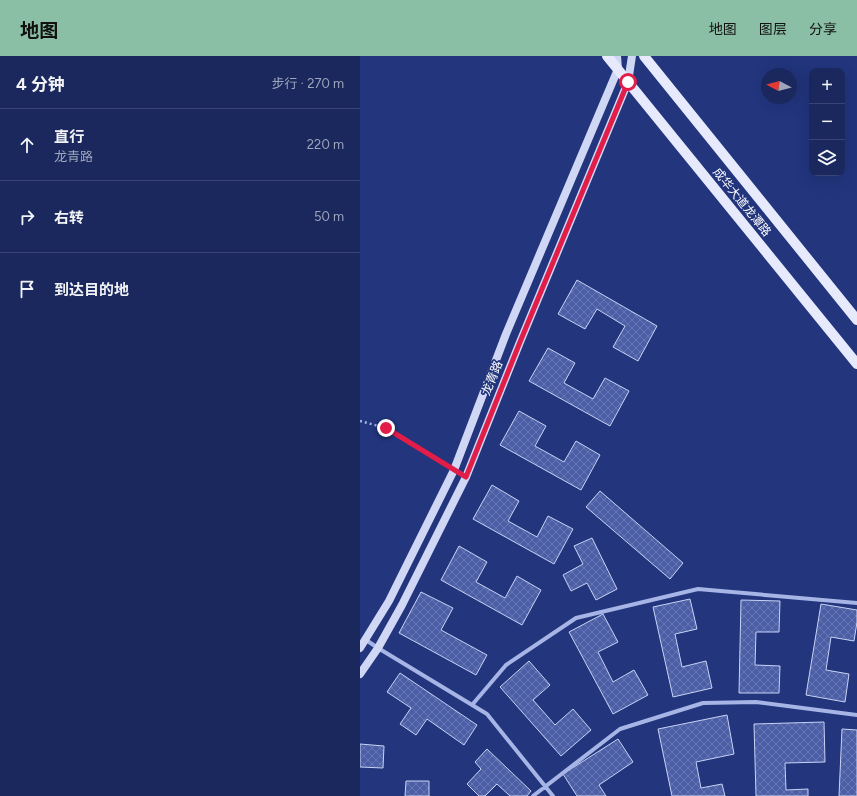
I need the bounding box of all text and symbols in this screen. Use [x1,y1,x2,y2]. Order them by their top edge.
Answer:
text: 地图 [20,19,58,42]
text: 地图 [709,21,737,38]
text: 图层 [759,21,787,38]
text: 分享 [809,21,837,38]
north arrow [761,68,797,104]
map controls [809,68,845,176]
button: + [809,68,845,104]
route start [619,73,637,91]
text: 4 分钟 [16,74,65,94]
text: 步行 · 270 m [271,76,344,91]
button: − [809,104,845,140]
text: 直行 [54,128,84,146]
icon: ahead [16,134,38,156]
text: 220 m [307,137,344,152]
button: layers [809,140,845,176]
text: 龙青路 [54,149,93,164]
street label: 成华大道龙潭路 [710,165,774,239]
icon: right [16,206,38,228]
text: 右转 [54,209,84,227]
text: 50 m [314,209,344,224]
icon: arrive [16,278,38,300]
text: 到达目的地 [54,281,129,299]
street label: 龙青路 [479,359,505,397]
route end [377,419,395,437]

